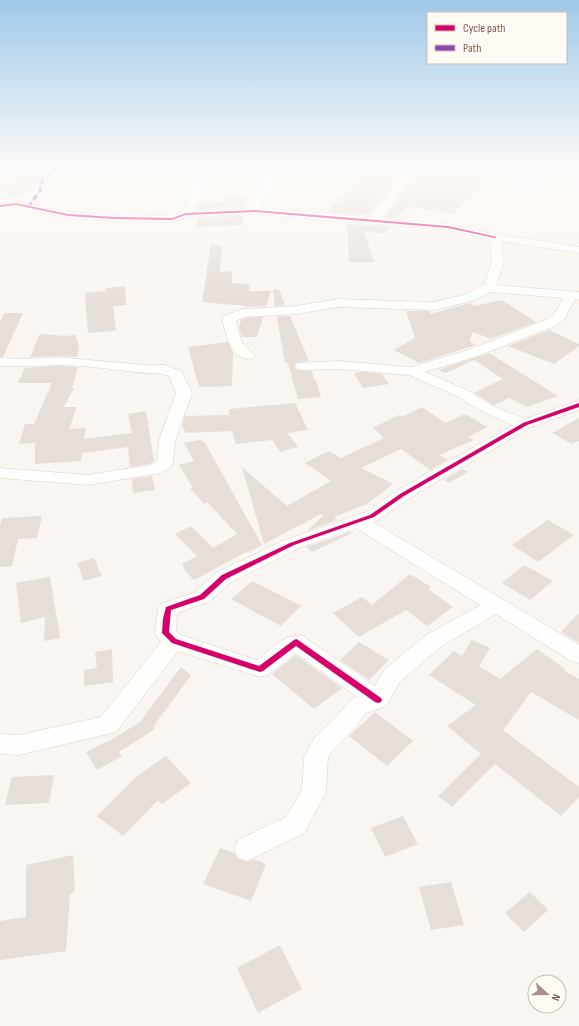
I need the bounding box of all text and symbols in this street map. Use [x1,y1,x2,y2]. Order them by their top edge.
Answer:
legend [427,12,567,64]
text: Cycle path [463,21,505,36]
text: Path [463,41,481,56]
north arrow [527,974,567,1014]
text: N [549,992,563,1003]

